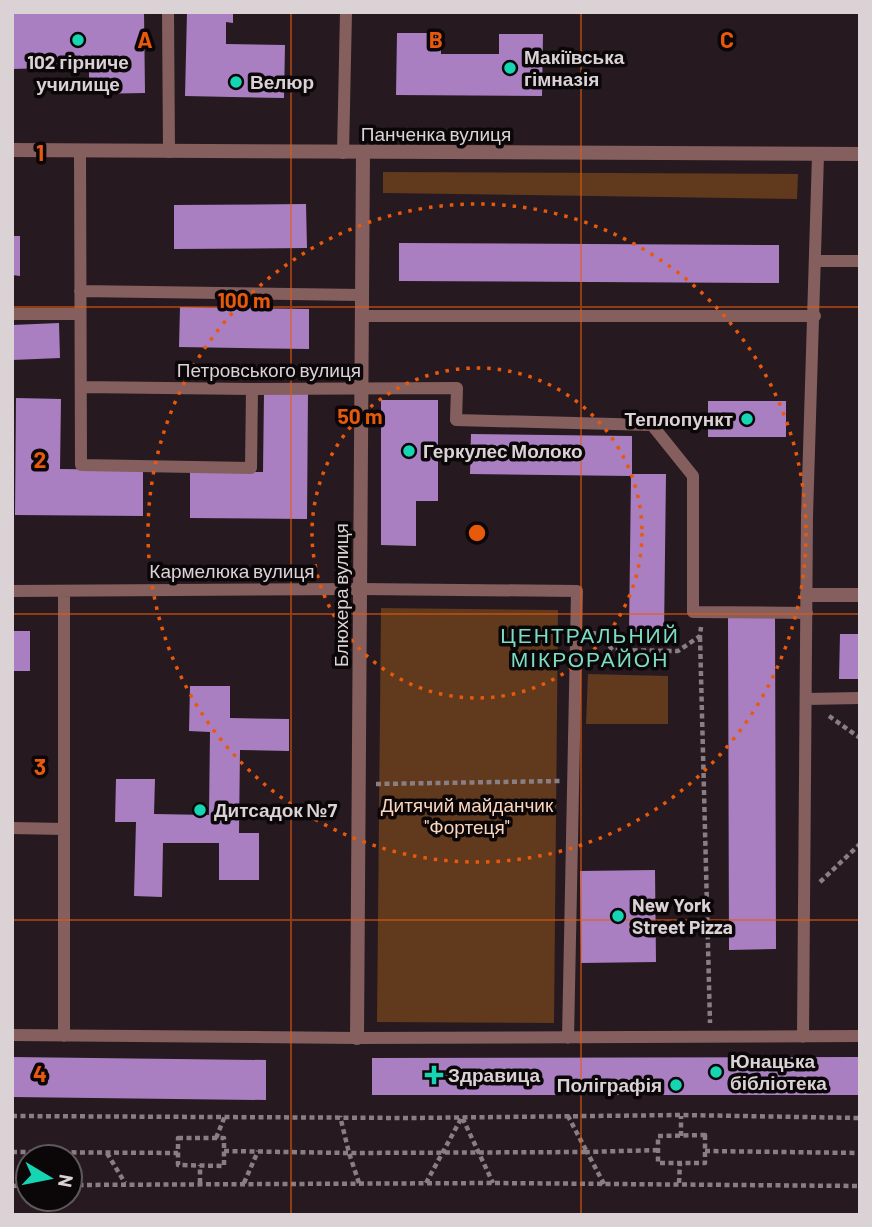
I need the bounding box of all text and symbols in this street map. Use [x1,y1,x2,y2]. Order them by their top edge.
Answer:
text: A [137,25,153,53]
text: B [429,25,443,53]
text: C [720,25,734,53]
marker: 102 гірниче училище [70,32,86,48]
place label: Макіївська гімназія [524,45,625,90]
place label: 102 гірниче училище [27,50,129,95]
marker: Макіївська гімназія [502,60,518,76]
place label: Велюр [250,70,314,93]
marker: Велюр [228,74,244,90]
street label: Панченка вулиця [361,122,511,145]
text: 1 [36,138,44,166]
text: 100 m [217,287,271,312]
street label: Петровського вулиця [177,358,361,381]
text: 50 m [337,403,383,428]
place label: Теплопункт [625,407,733,430]
marker: Теплопункт [739,411,755,427]
place label: Геркулес Молоко [423,439,583,462]
marker: Геркулес Молоко [401,443,417,459]
text: 2 [34,445,46,473]
centre of rings [465,521,489,545]
street label: Блюхера вулиця [329,523,352,667]
street label: Кармелюка вулиця [149,559,315,582]
district label: ЦЕНТРАЛЬНИЙ МІКРОРАЙОН [500,622,680,671]
text: 3 [34,752,46,780]
park label: Дитячий майданчик "Фортеця" [381,793,554,838]
place label: Дитсадок №7 [214,798,338,821]
marker: Дитсадок №7 [192,802,208,818]
place label: New York Street Pizza [632,893,733,938]
marker: New York Street Pizza [610,908,626,924]
place label: Юнацька бібліотека [730,1049,827,1094]
text: 4 [33,1059,47,1087]
place label: Здравица [448,1063,540,1086]
marker: Юнацька бібліотека [708,1064,724,1080]
marker: Здравица [426,1067,442,1083]
place label: Поліграфія [557,1073,662,1096]
marker: Поліграфія [668,1077,684,1093]
north arrow [14,1143,84,1213]
text: N [54,1173,79,1189]

